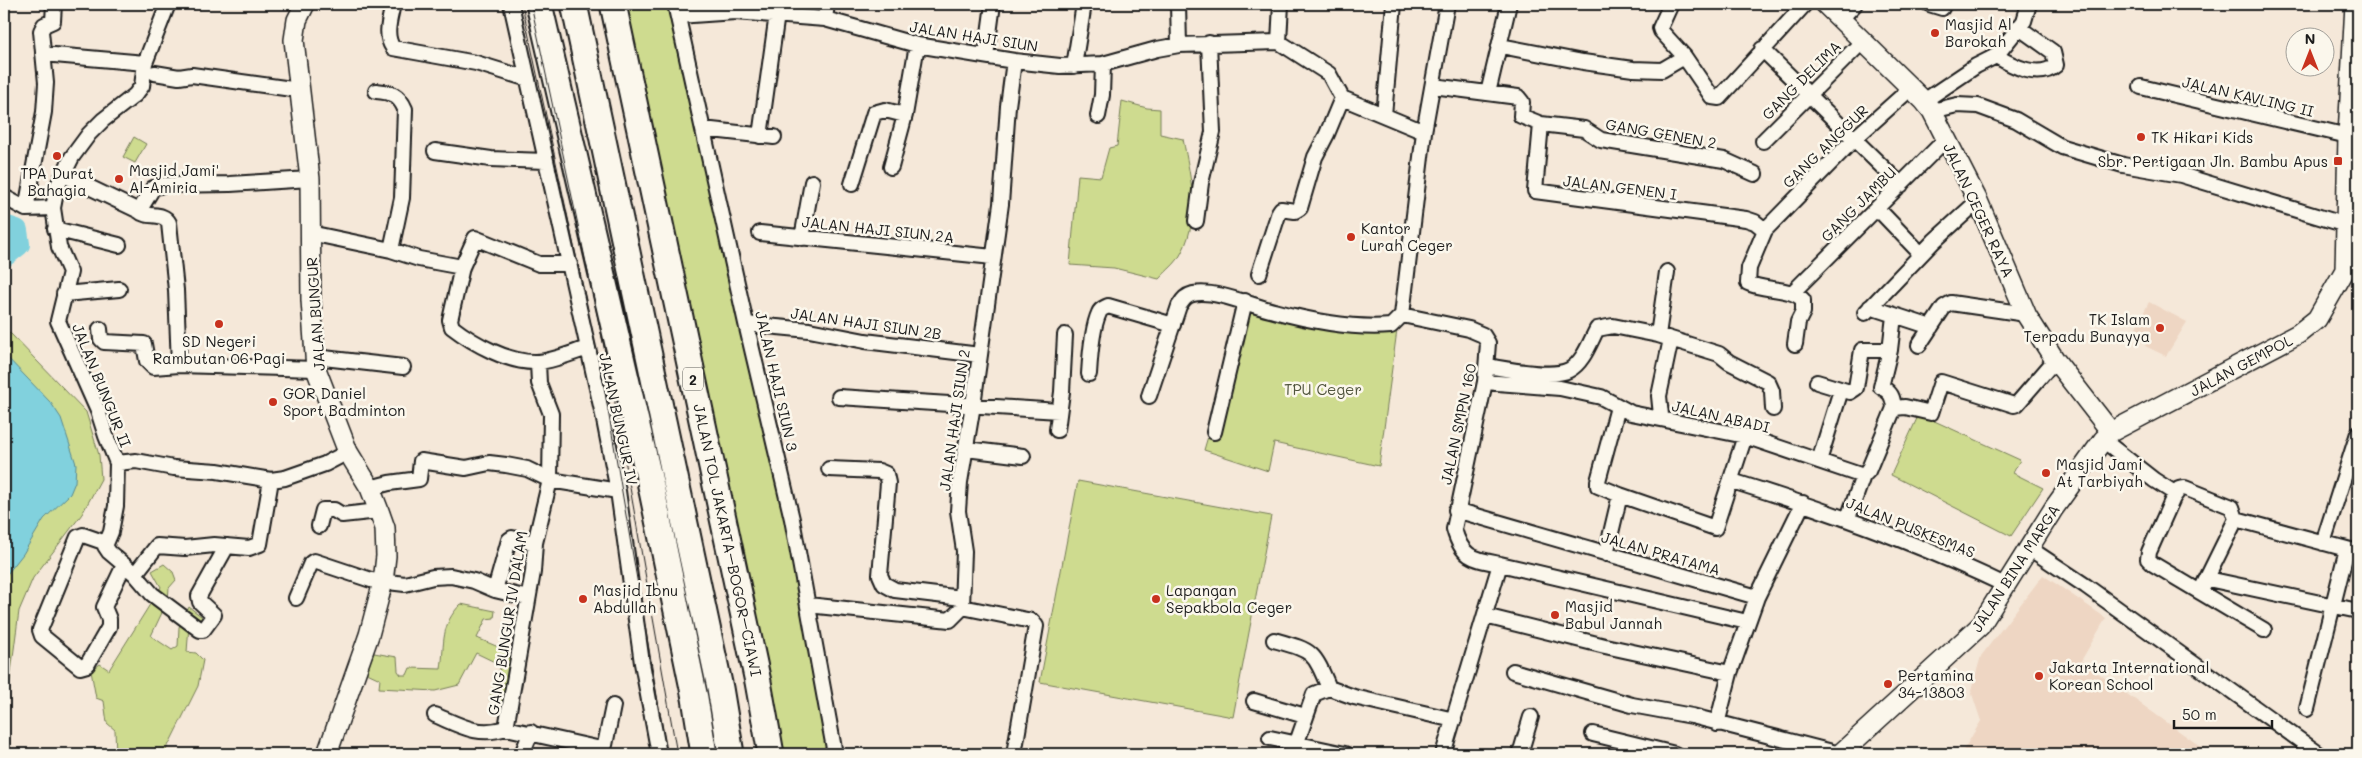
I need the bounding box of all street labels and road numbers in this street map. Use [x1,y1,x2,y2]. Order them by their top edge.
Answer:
street label: JALAN HAJI SIUN [908,16,1040,56]
street label: GANG DELIMA [1757,36,1845,124]
street label: JALAN KAVLING II [2180,71,2316,121]
street label: GANG ANGGUR [1778,100,1872,192]
street label: GANG GENEN 2 [1604,113,1718,153]
street label: JALAN CEGER RAYA [1939,139,2019,281]
street label: GANG JAMBU [1816,162,1900,246]
street label: JALAN GENEN I [1562,170,1679,204]
street label: JALAN HAJI SIUN 2A [801,211,955,247]
street label: JALAN BUNGUR [301,256,329,372]
street label: JALAN HAJI SIUN 2B [789,303,943,343]
street label: JALAN HAJI SIUN 3 [751,309,803,453]
street label: JALAN BUNGUR II [68,320,136,450]
street label: JALAN GEMPOL [2186,330,2296,400]
street label: JALAN HAJI SIUN 2 [934,348,974,492]
street label: JALAN BUNGUR IV [595,351,643,487]
street label: JALAN SMPN 160 [1435,362,1481,486]
road number: 2 [683,368,703,390]
street label: JALAN ABADI [1670,395,1772,437]
street label: JALAN TOL JAKARTA–BOGOR–CIAWI [689,402,767,678]
street label: JALAN PUSKESMAS [1844,492,1978,562]
street label: JALAN BINA MARGA [1966,500,2064,636]
street label: JALAN PRATAMA [1599,526,1723,580]
street label: GANG BUNGUR IV DALAM [483,529,531,717]

